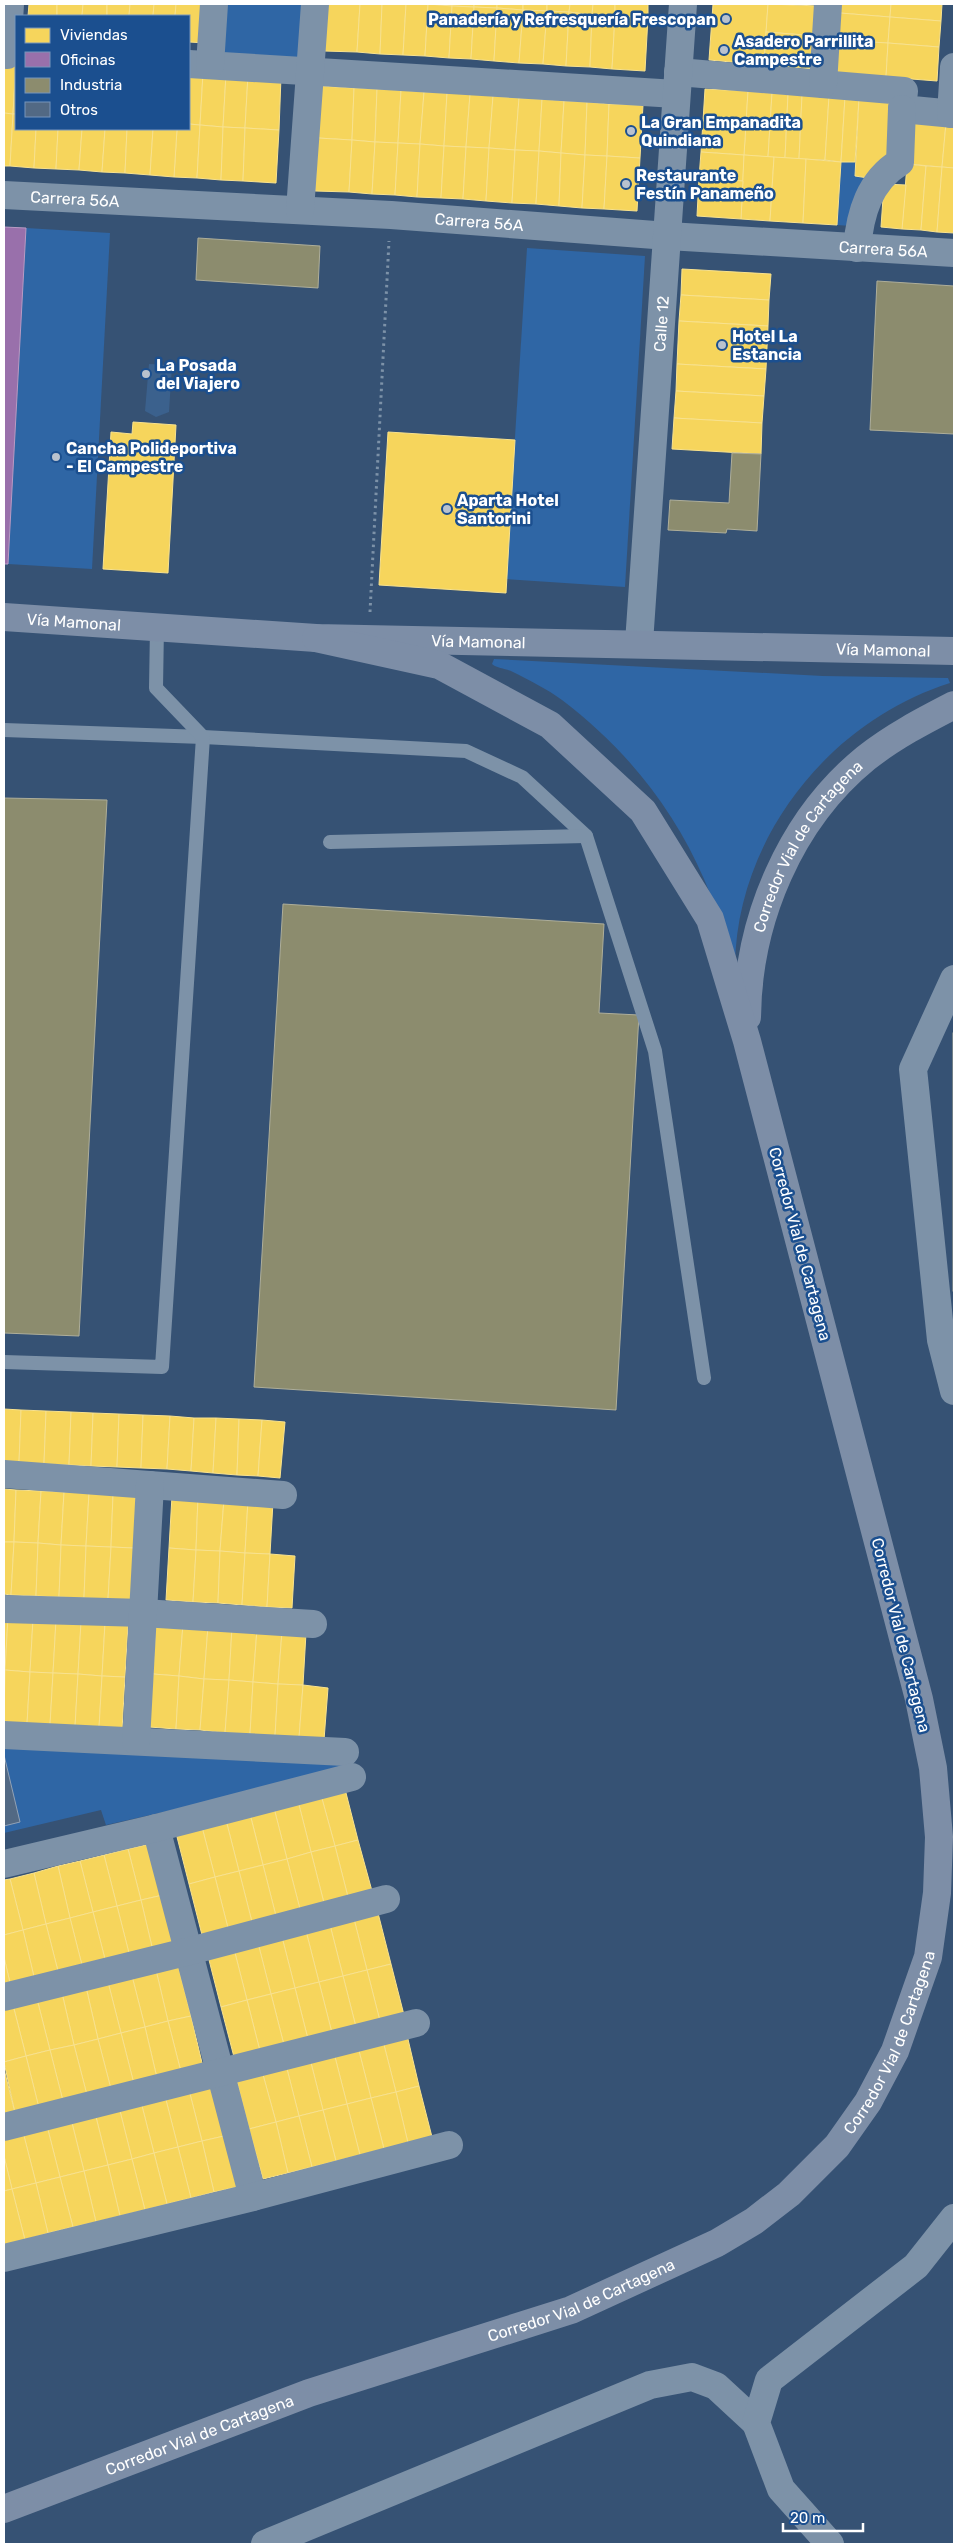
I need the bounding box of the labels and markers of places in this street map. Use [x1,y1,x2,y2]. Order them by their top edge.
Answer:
place label: Panadería y Refresquería Frescopan [428,10,716,29]
marker: Panadería y Refresquería Frescopan [720,13,732,25]
place label: Asadero Parrillita Campestre [734,32,874,69]
marker: Asadero Parrillita Campestre [718,44,730,56]
place label: La Gran Empanadita Quindiana [641,113,801,150]
marker: La Gran Empanadita Quindiana [625,125,637,137]
place label: Restaurante Festín Panameño [636,166,774,203]
marker: Restaurante Festín Panameño [620,178,632,190]
place label: Hotel La Estancia [732,327,802,364]
marker: Hotel La Estancia [716,339,728,351]
place label: La Posada del Viajero [156,356,240,393]
marker: La Posada del Viajero [140,368,152,380]
place label: Cancha Polideportiva - El Campestre [66,439,237,476]
marker: Cancha Polideportiva - El Campestre [50,451,62,463]
place label: Aparta Hotel Santorini [457,491,559,528]
marker: Aparta Hotel Santorini [441,503,453,515]

